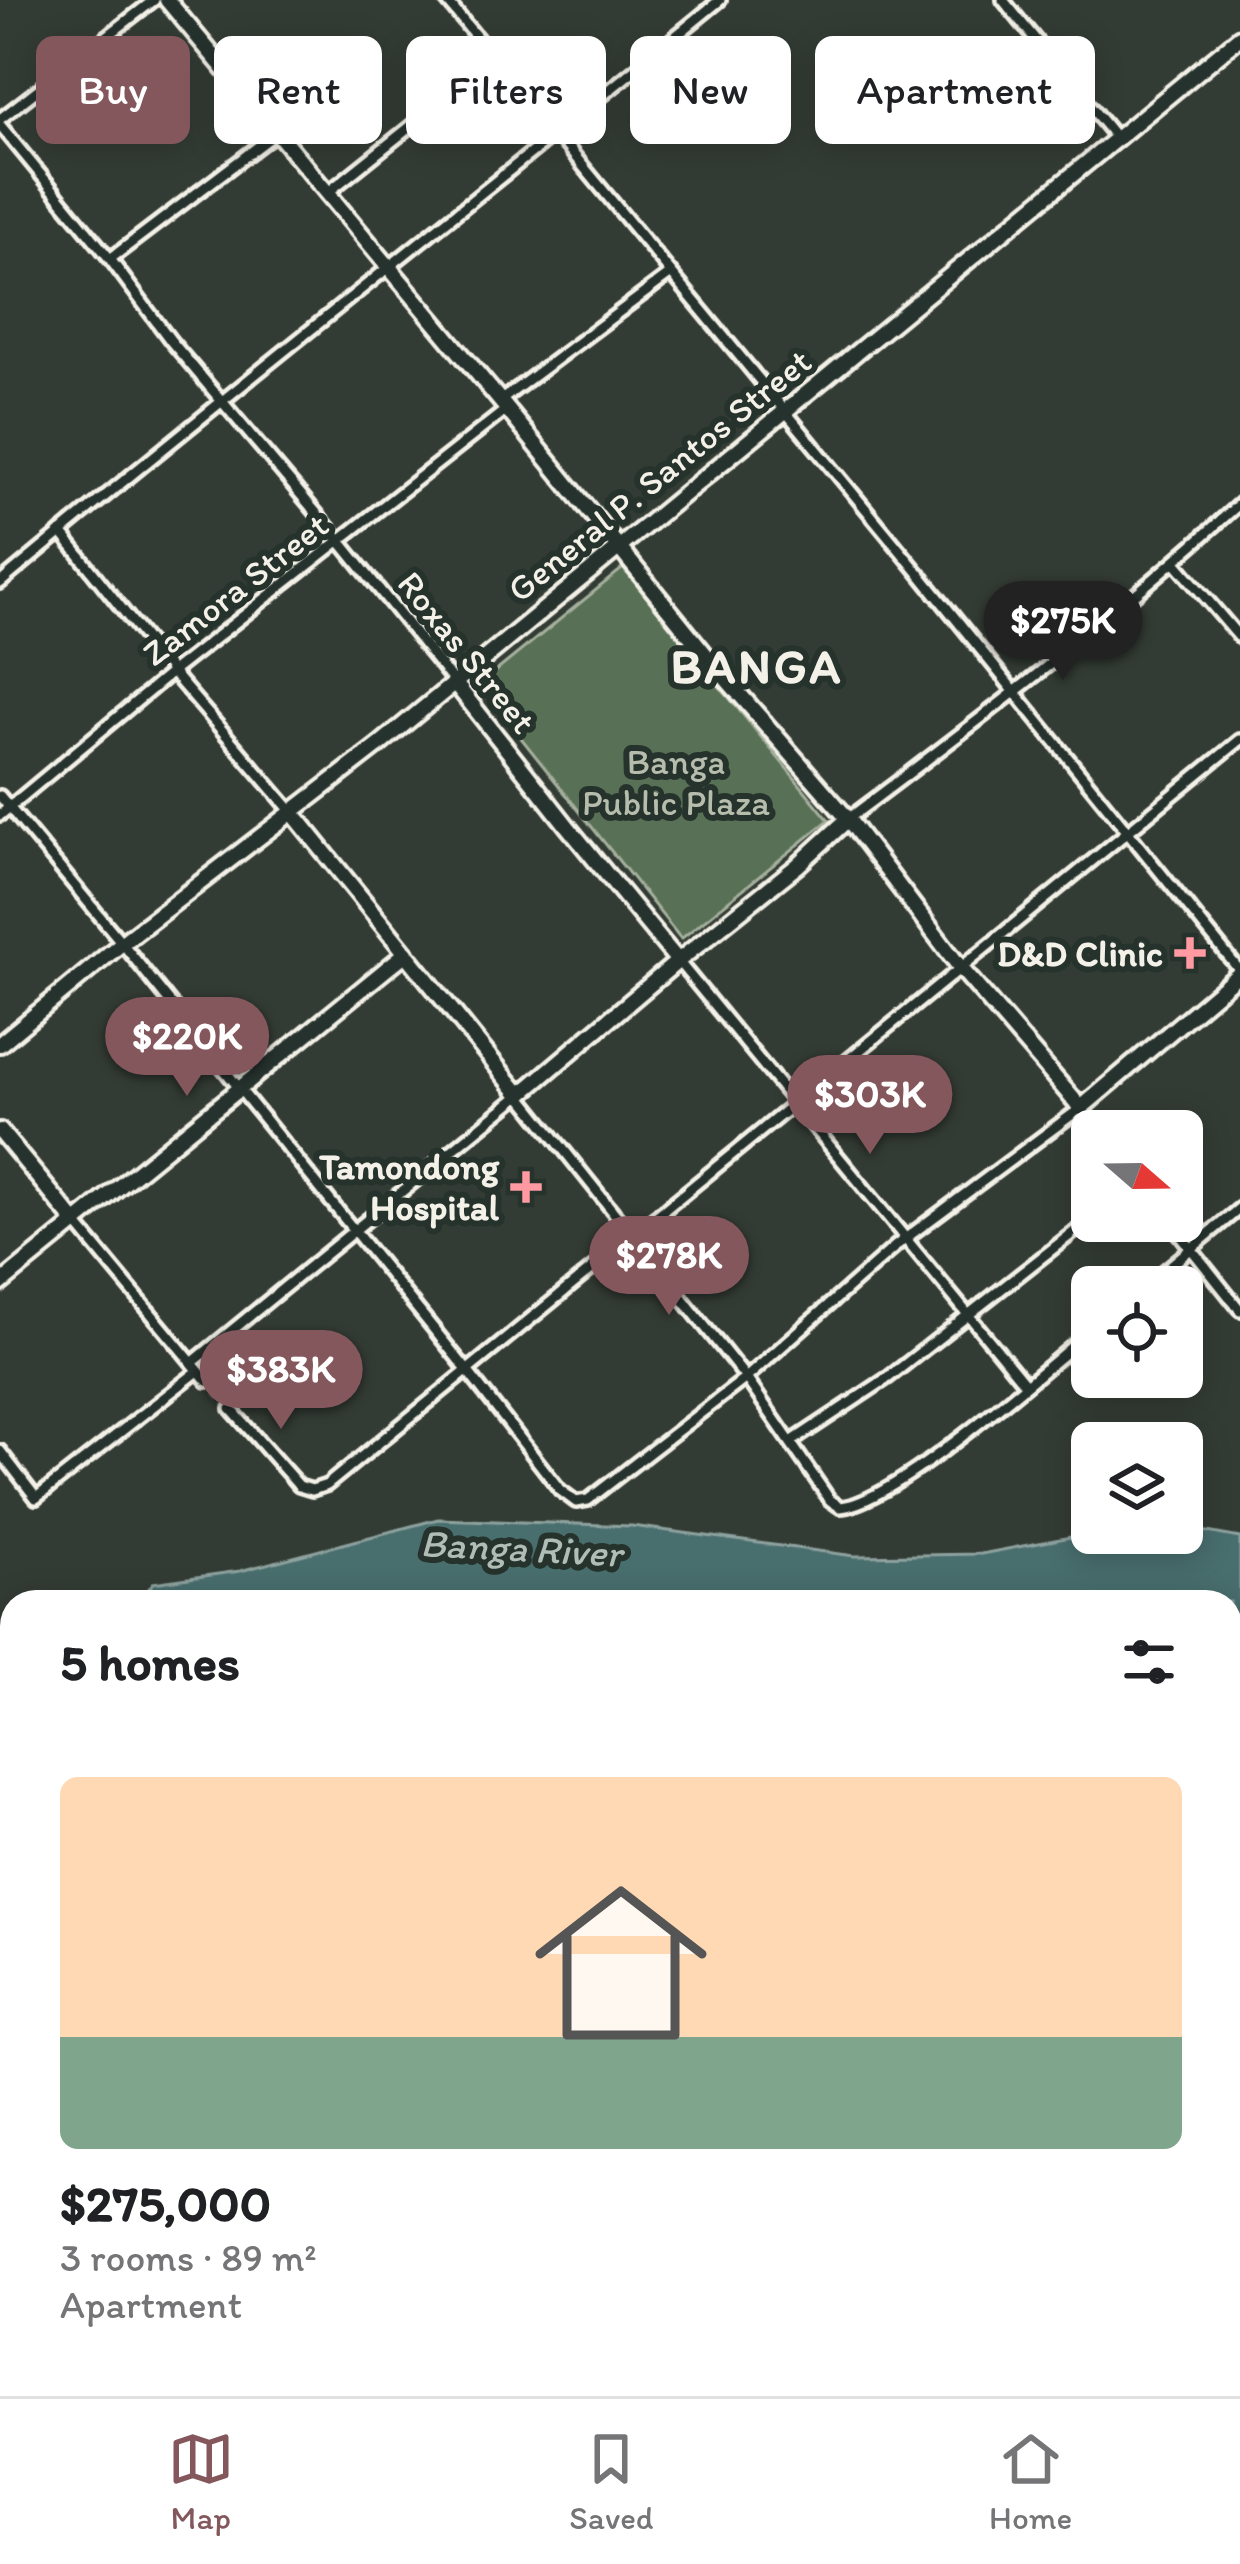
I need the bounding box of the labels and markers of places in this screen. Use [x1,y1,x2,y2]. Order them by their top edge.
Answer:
pin: $275K [979,581,1147,683]
place label: D&D Clinic [997,932,1163,975]
marker: D&D Clinic [1174,937,1206,969]
pin: $220K [103,997,271,1099]
pin: $303K [786,1055,954,1157]
place label: Tamondong Hospital [318,1145,500,1229]
marker: Tamondong Hospital [510,1171,542,1203]
pin: $278K [585,1216,753,1318]
pin: $383K [197,1330,365,1432]

